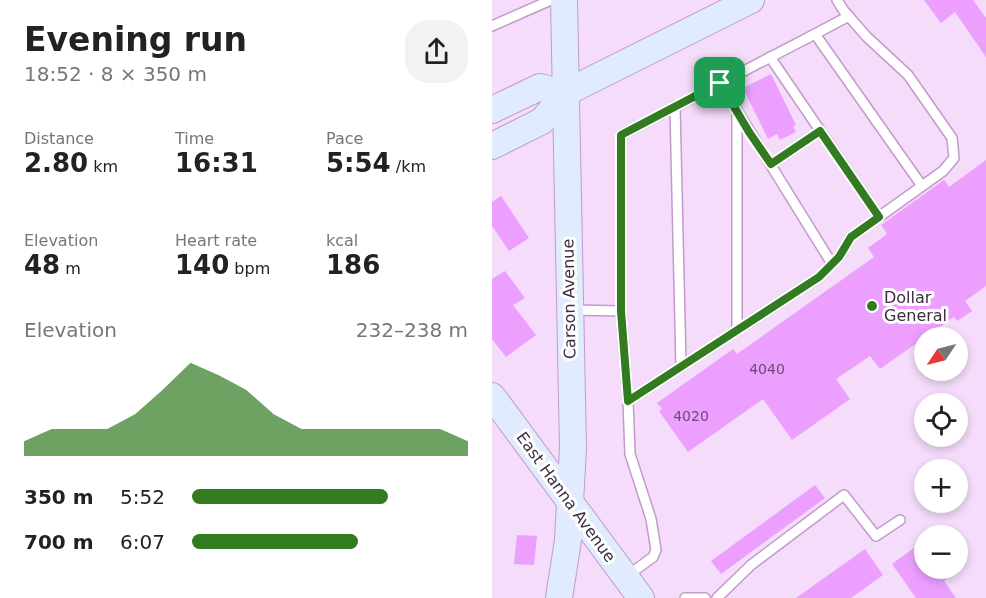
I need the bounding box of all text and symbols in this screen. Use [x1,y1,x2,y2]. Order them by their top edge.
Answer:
text: Evening run [24,20,247,59]
button: share [405,20,468,83]
pin [694,57,745,108]
text: 18:52 · 8 × 350 m [24,62,207,86]
icon: arrive [703,66,736,99]
text: Distance [24,129,94,148]
text: Time [175,129,214,148]
text: Pace [326,129,363,148]
text: 2.80 [24,148,88,178]
text: 16:31 [175,148,258,178]
text: 5:54 [326,148,391,178]
text: km [88,157,118,176]
text: /km [391,157,426,176]
text: Elevation [24,231,98,250]
text: Heart rate [175,231,257,250]
text: kcal [326,231,358,250]
street label: Carson Avenue [558,239,580,359]
text: 48 [24,250,60,280]
text: 140 [175,250,229,280]
text: 186 [326,250,380,280]
text: m [60,259,81,278]
text: bpm [229,259,270,278]
place label: Dollar General [884,288,947,325]
marker: Dollar General [865,299,879,313]
text: Elevation [24,318,117,342]
text: 232–238 m [356,318,468,342]
north arrow [914,327,968,381]
map controls [914,327,968,579]
house number: 4040 [749,361,785,377]
button: locate [914,393,968,447]
house number: 4020 [673,408,709,424]
street label: East Hanna Avenue [512,428,620,566]
button: + [914,459,968,513]
text: 350 m [24,485,94,509]
text: 5:52 [120,485,165,509]
button: − [914,525,968,579]
text: 700 m [24,530,94,554]
text: 6:07 [120,530,165,554]

